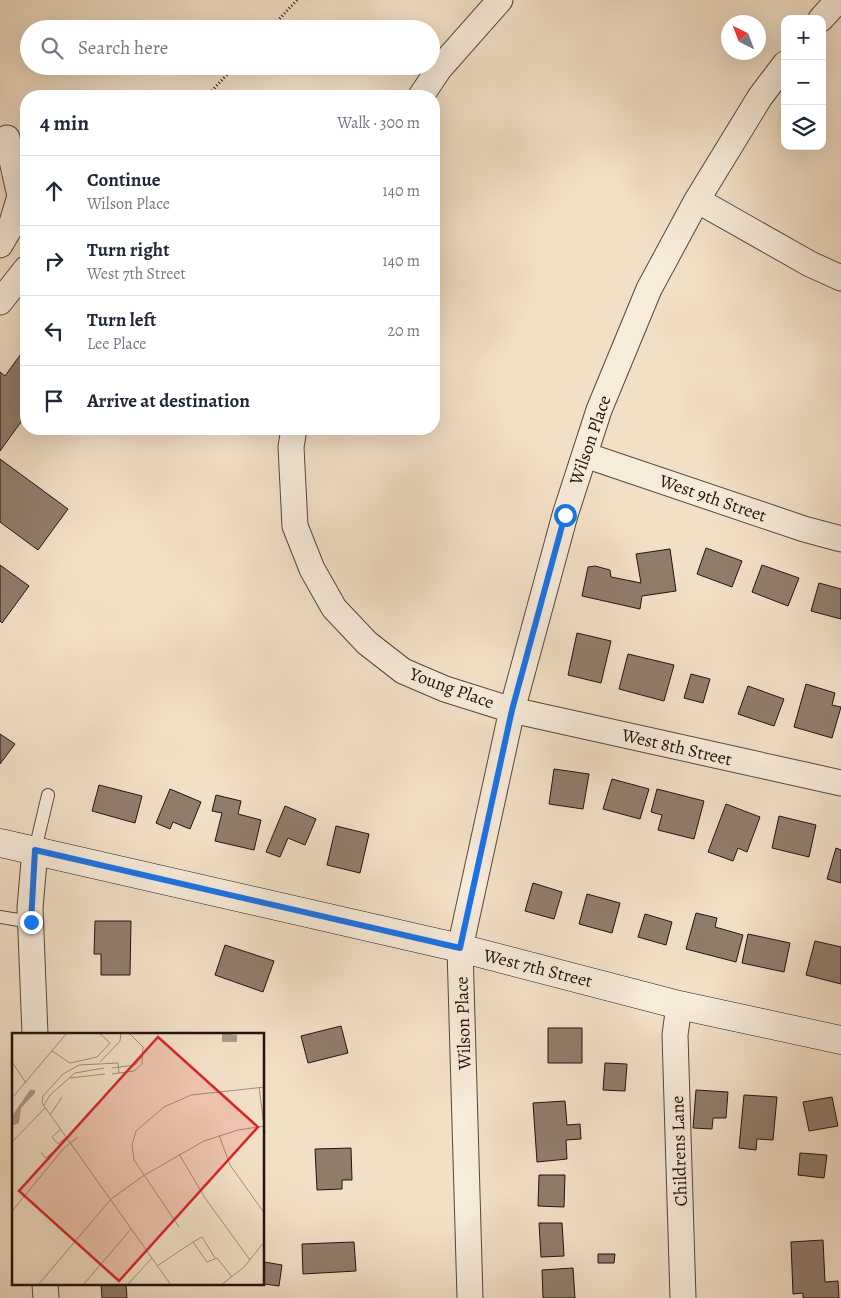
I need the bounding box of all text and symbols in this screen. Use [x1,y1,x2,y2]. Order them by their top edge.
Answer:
north arrow [721,15,766,60]
map controls [781,15,826,150]
button: + [781,15,826,60]
search box [20,20,440,75]
icon: search [38,34,66,62]
text: Search here [78,35,168,61]
button: − [781,60,826,105]
button: layers [781,105,826,150]
text: 4 min [40,109,89,137]
text: Walk · 300 m [337,112,420,134]
text: Continue [87,167,161,193]
icon: ahead [40,177,68,205]
text: 140 m [382,180,420,202]
text: Wilson Place [87,193,170,215]
text: Turn right [87,237,169,263]
icon: right [40,247,68,275]
text: 140 m [382,250,420,272]
text: West 7th Street [87,263,186,285]
text: Turn left [87,307,156,333]
icon: left [40,317,68,345]
text: 20 m [387,320,420,342]
text: Lee Place [87,333,147,355]
icon: arrive [40,387,68,415]
text: Arrive at destination [87,388,250,414]
street label: Wilson Place [563,392,617,489]
street label: West 9th Street [655,468,770,528]
route start [554,504,577,527]
street label: Young Place [405,661,498,714]
street label: West 8th Street [619,722,734,771]
route end [20,911,43,934]
street label: West 7th Street [480,943,595,993]
street label: Wilson Place [449,976,477,1071]
inset map [12,1033,265,1286]
street label: Childrens Lane [665,1095,693,1207]

